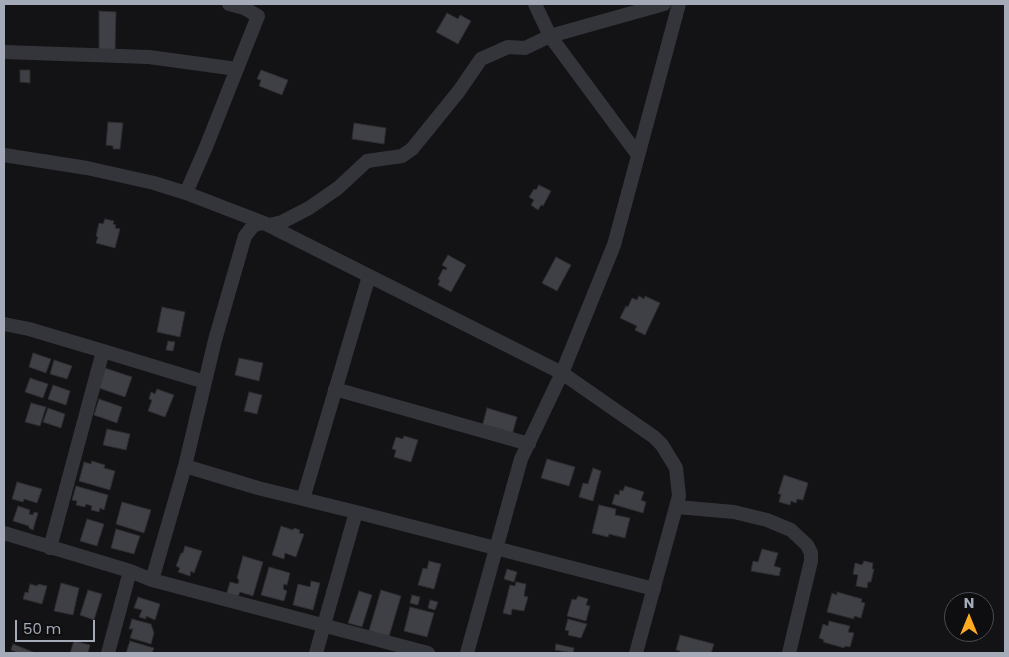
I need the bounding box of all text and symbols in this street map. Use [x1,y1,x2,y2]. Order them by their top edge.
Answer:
north arrow [944,592,994,642]
text: N [964,593,974,613]
scale bar [18,610,98,642]
text: 50 m [23,618,61,639]

